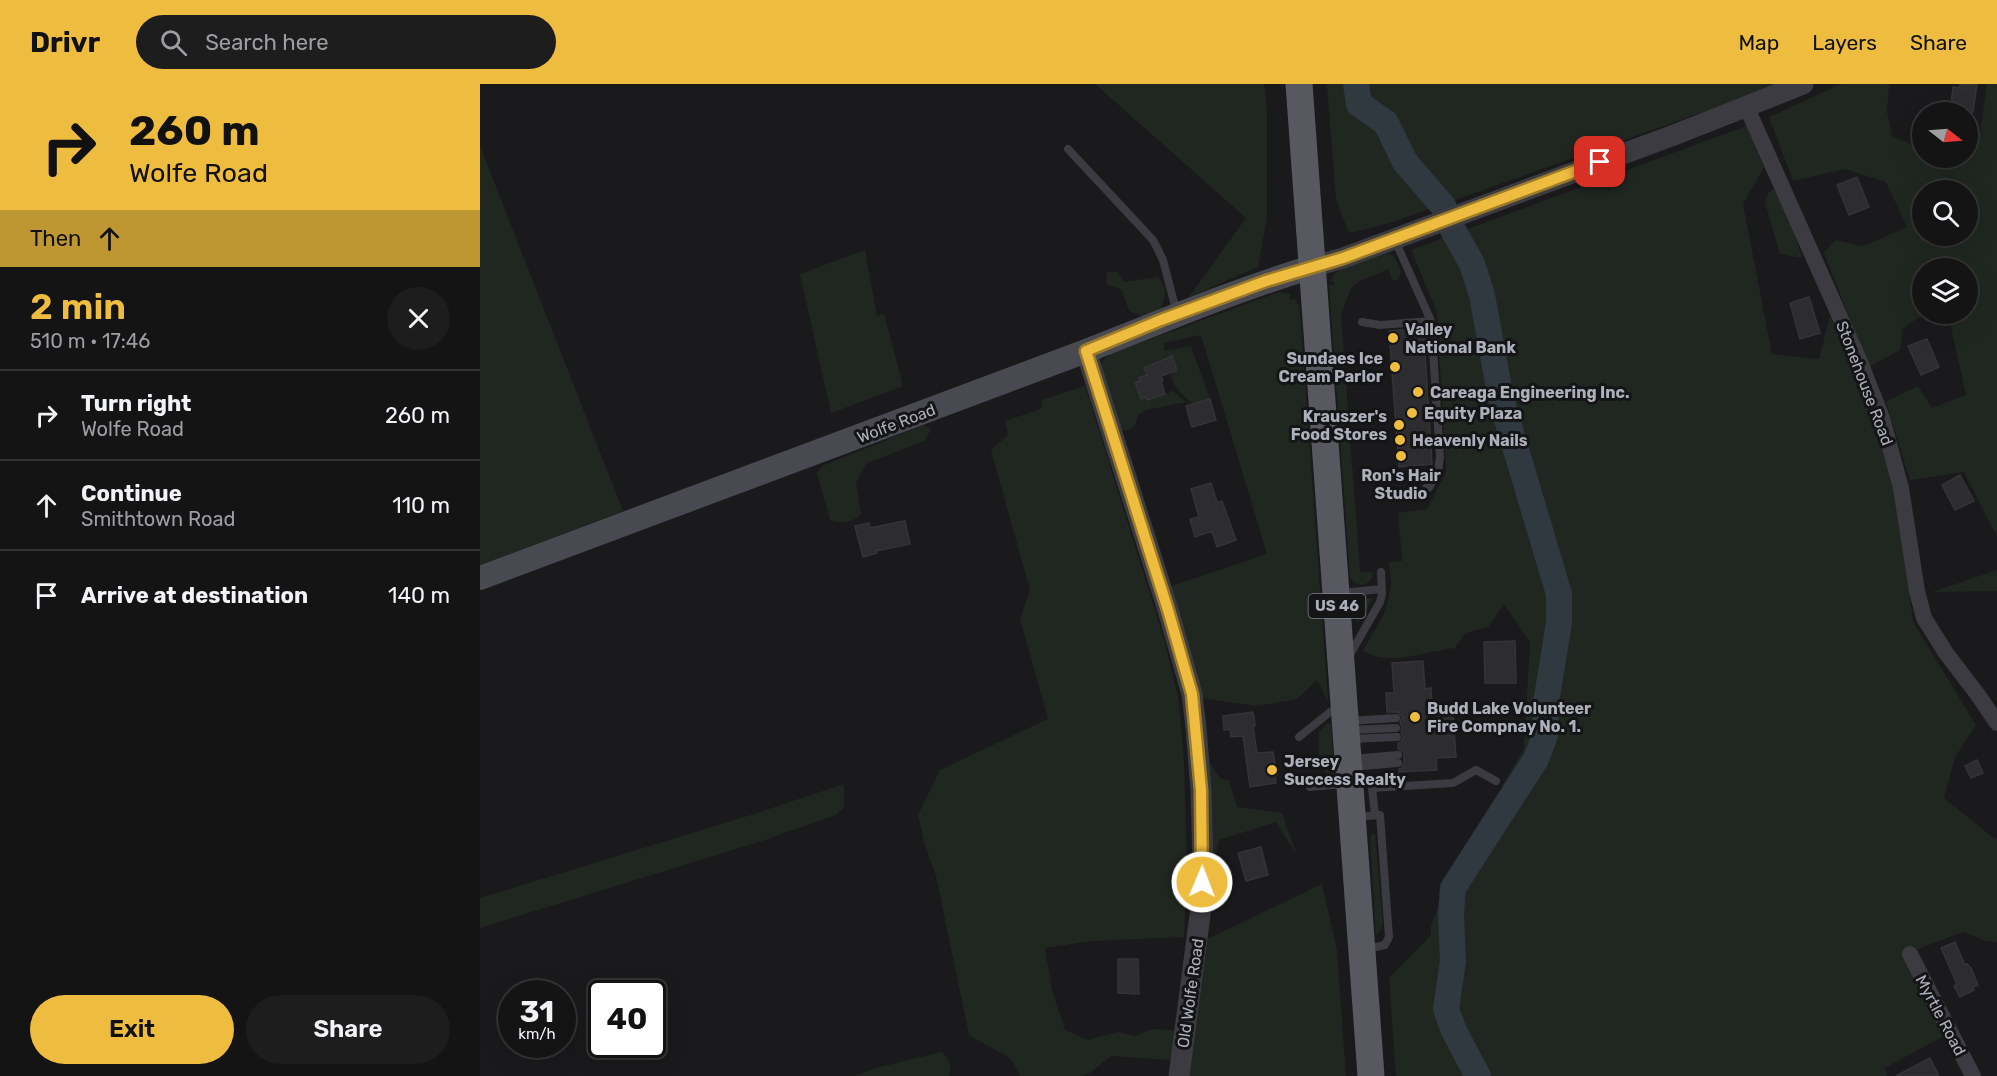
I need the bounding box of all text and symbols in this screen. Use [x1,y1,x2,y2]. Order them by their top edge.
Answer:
search box [136,15,556,69]
text: Drivr [30,26,100,59]
icon: search [157,26,190,59]
text: Search here [205,29,329,56]
text: Map [1738,30,1779,55]
text: Layers [1812,30,1877,55]
text: Share [1910,30,1967,55]
north arrow [1912,102,1978,168]
map controls [1912,102,1978,324]
text: 260 m [129,106,260,156]
icon: right [30,108,108,186]
pin [1574,136,1625,187]
icon: arrive [1583,145,1616,178]
text: Wolfe Road [129,157,268,189]
button: search [1912,180,1978,246]
icon: ahead [93,222,126,255]
text: Then [30,225,81,252]
button: layers [1912,258,1978,324]
text: 2 min [30,285,126,328]
button: close [387,287,450,350]
street label: Stonehouse Road [1832,318,1897,448]
place label: Valley National Bank [1405,320,1516,357]
text: 510 m · 17:46 [30,329,150,353]
marker: Valley National Bank [1386,331,1400,345]
place label: Sundaes Ice Cream Parlor [1279,349,1384,386]
marker: Sundaes Ice Cream Parlor [1388,360,1402,374]
place label: Careaga Engineering Inc. [1430,383,1629,402]
marker: Careaga Engineering Inc. [1411,385,1425,399]
text: Turn right [81,390,191,417]
icon: right [30,399,63,432]
street label: Wolfe Road [854,400,938,447]
text: 260 m [385,402,450,429]
place label: Equity Plaza [1424,404,1522,423]
marker: Equity Plaza [1405,406,1419,420]
place label: Krauszer's Food Stores [1291,407,1387,444]
text: Wolfe Road [81,417,184,441]
marker: Krauszer's Food Stores [1392,418,1406,432]
place label: Heavenly Nails [1412,431,1528,450]
marker: Heavenly Nails [1393,433,1407,447]
marker: Ron's Hair Studio [1394,449,1408,463]
place label: Ron's Hair Studio [1361,466,1442,503]
text: Continue [81,480,182,507]
icon: ahead [30,489,63,522]
text: 110 m [392,492,450,519]
text: Smithtown Road [81,507,235,531]
icon: arrive [30,579,63,612]
text: Arrive at destination [81,582,308,609]
text: 140 m [388,582,450,609]
road number: US 46 [1308,594,1366,618]
place label: Budd Lake Volunteer Fire Compnay No. 1. [1427,699,1592,736]
marker: Budd Lake Volunteer Fire Compnay No. 1. [1408,710,1422,724]
place label: Jersey Success Realty [1284,752,1406,789]
marker: Jersey Success Realty [1265,763,1279,777]
position arrow [1170,850,1234,914]
street label: Old Wolfe Road [1173,937,1208,1049]
street label: Myrtle Road [1911,972,1970,1059]
speed limit sign: 40 [588,980,666,1058]
text: 31 [520,994,554,1030]
button: Exit [30,995,234,1064]
button: Share [246,995,450,1064]
text: km/h [518,1025,556,1043]

